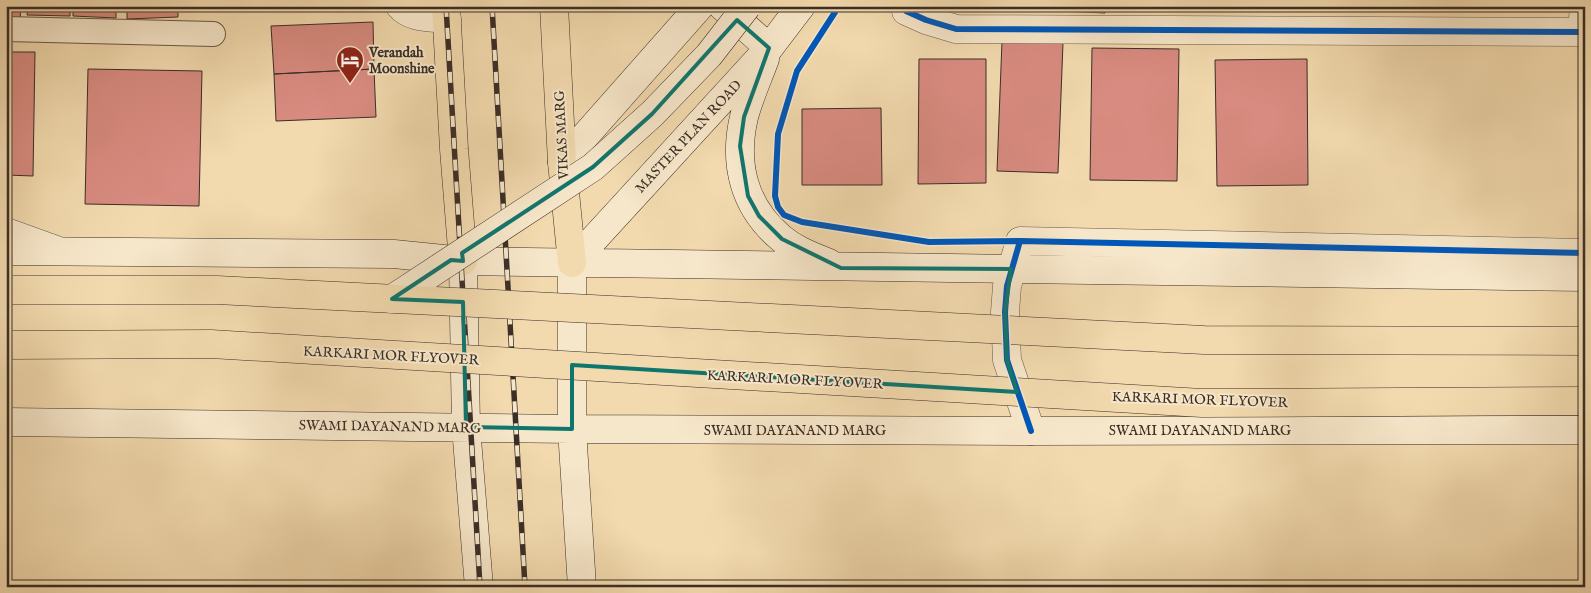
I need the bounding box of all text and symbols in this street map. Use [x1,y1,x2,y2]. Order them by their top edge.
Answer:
place label: Verandah Moonshine [368,44,435,78]
hotel icon: Verandah Moonshine [335,45,365,84]
street label: MASTER PLAN ROAD [632,76,746,197]
street label: VIKAS MARG [551,89,573,181]
street label: KARKARI MOR FLYOVER [302,342,480,370]
street label: KARKARI MOR FLYOVER [706,366,884,394]
street label: KARKARI MOR FLYOVER [1112,388,1289,412]
street label: SWAMI DAYANAND MARG [299,416,482,438]
street label: SWAMI DAYANAND MARG [704,422,887,440]
street label: SWAMI DAYANAND MARG [1109,422,1292,440]

